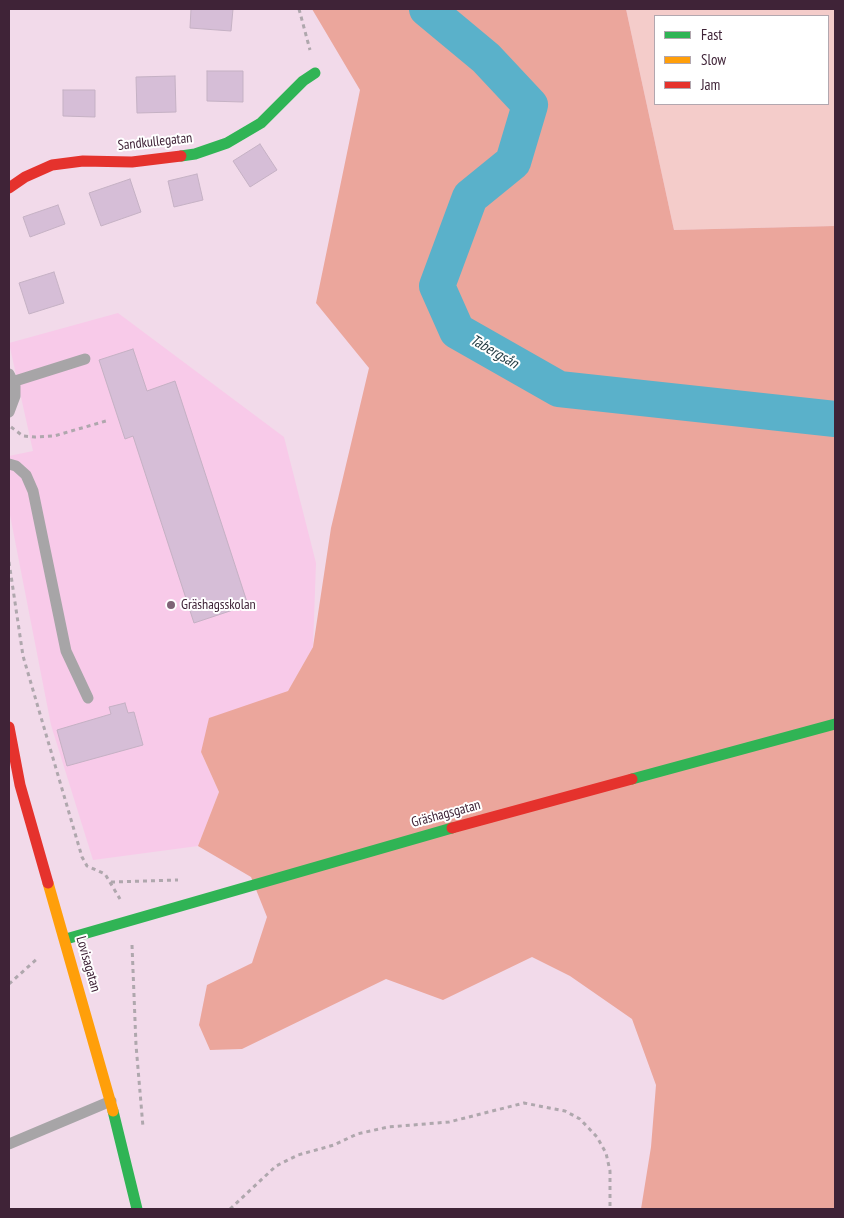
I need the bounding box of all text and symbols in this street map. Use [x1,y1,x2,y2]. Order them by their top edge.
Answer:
legend [654,15,829,105]
text: Fast [701,25,722,44]
text: Slow [701,50,726,69]
text: Jam [701,75,720,94]
street label: Sandkullegatan [117,130,193,154]
water label: Tabergsån [467,331,521,373]
place label: Gräshagsskolan [181,597,256,613]
marker: Gräshagsskolan [165,599,177,611]
street label: Gräshagsgatan [410,797,482,831]
street label: Lovisagatan [72,934,104,994]

